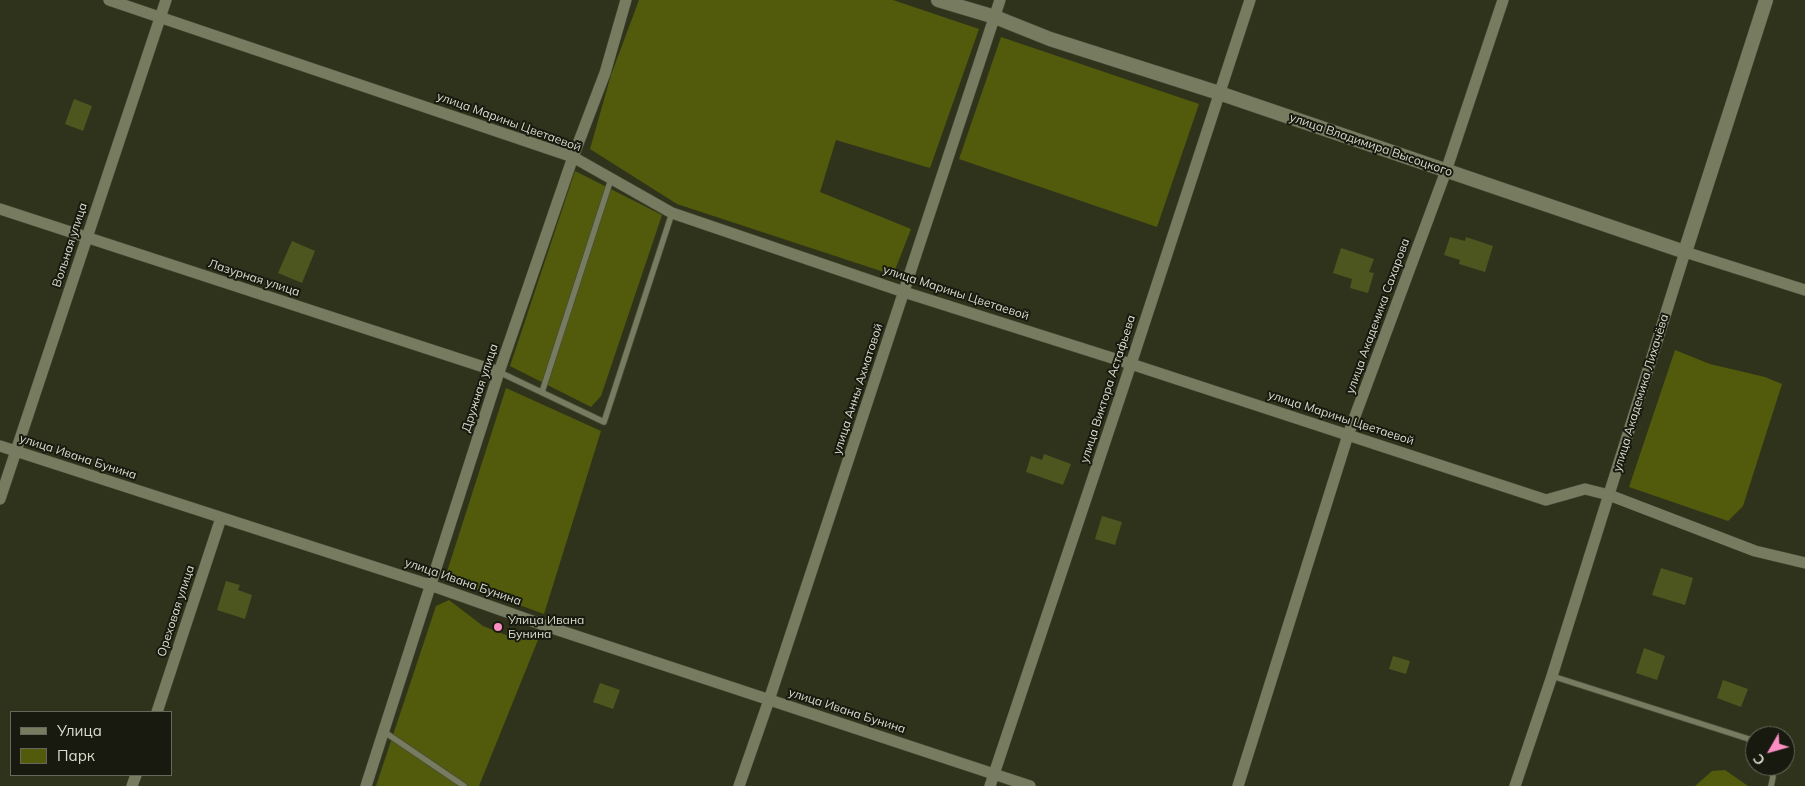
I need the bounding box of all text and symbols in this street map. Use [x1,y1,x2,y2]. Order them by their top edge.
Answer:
street label: улица Марины Цветаевой [435,89,583,155]
street label: улица Владимира Высоцкого [1288,110,1454,180]
street label: Вольная улица [50,201,90,289]
street label: улица Академика Сахарова [1343,236,1413,396]
street label: Лазурная улица [206,256,302,300]
street label: улица Марины Цветаевой [881,263,1031,323]
street label: улица Академика Лихачёва [1610,312,1672,474]
street label: улица Виктора Астафьева [1077,313,1139,465]
street label: улица Анны Ахматовой [830,322,886,456]
street label: Дружная улица [459,342,501,434]
street label: улица Марины Цветаевой [1266,388,1416,448]
street label: улица Ивана Бунина [18,431,138,483]
street label: улица Ивана Бунина [403,555,523,609]
street label: Ореховая улица [154,564,198,658]
place label: Улица Ивана Бунина [508,613,584,641]
marker: Улица Ивана Бунина [492,621,504,633]
street label: улица Ивана Бунина [787,685,907,737]
legend [10,711,172,776]
text: Улица [57,721,102,740]
north arrow [1745,726,1795,776]
text: Парк [57,746,95,765]
text: С [1749,750,1769,769]

